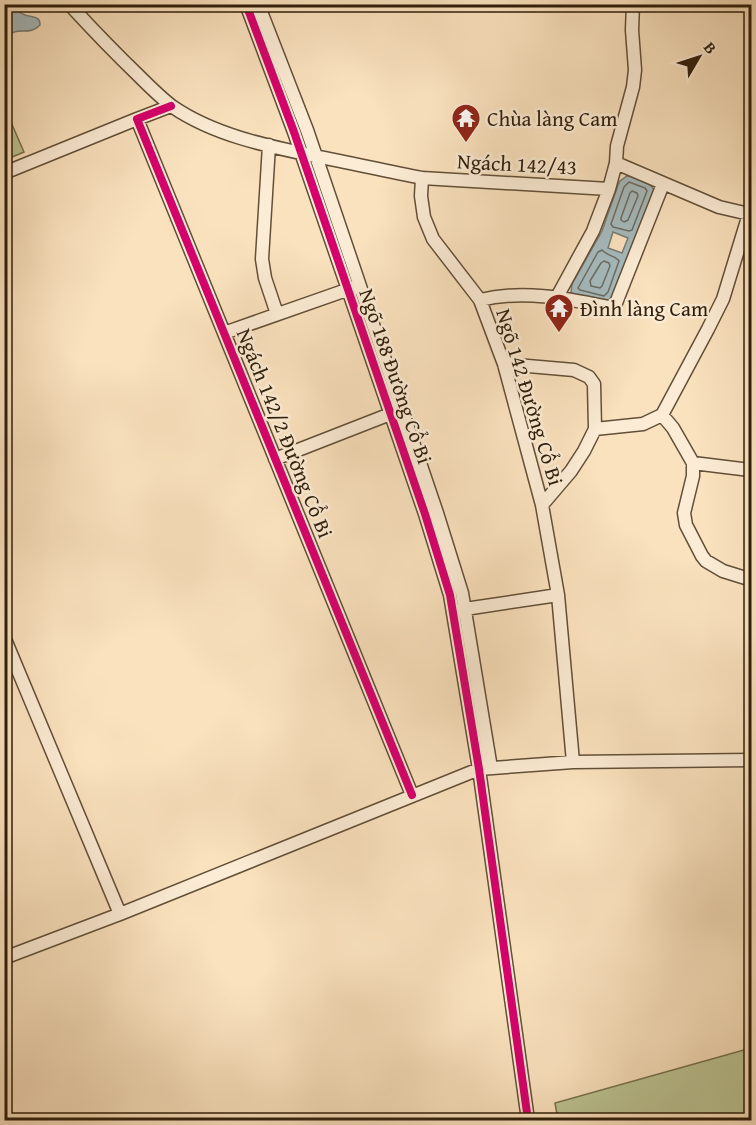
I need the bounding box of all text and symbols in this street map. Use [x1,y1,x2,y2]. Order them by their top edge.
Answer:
north arrow [669,27,729,87]
text: B [698,36,723,59]
temple icon: Chùa làng Cam [450,102,482,144]
place label: Chùa làng Cam [487,103,617,134]
street label: Ngách 142/43 [456,145,578,183]
street label: Ngõ 188 Đường Cổ Bi [351,284,441,468]
temple icon: Đình làng Cam [543,292,575,334]
place label: Đình làng Cam [580,293,708,324]
street label: Ngõ 142 Đường Cổ Bi [488,305,572,489]
street label: Ngách 142/2 Đường Cổ Bi [229,324,341,543]

